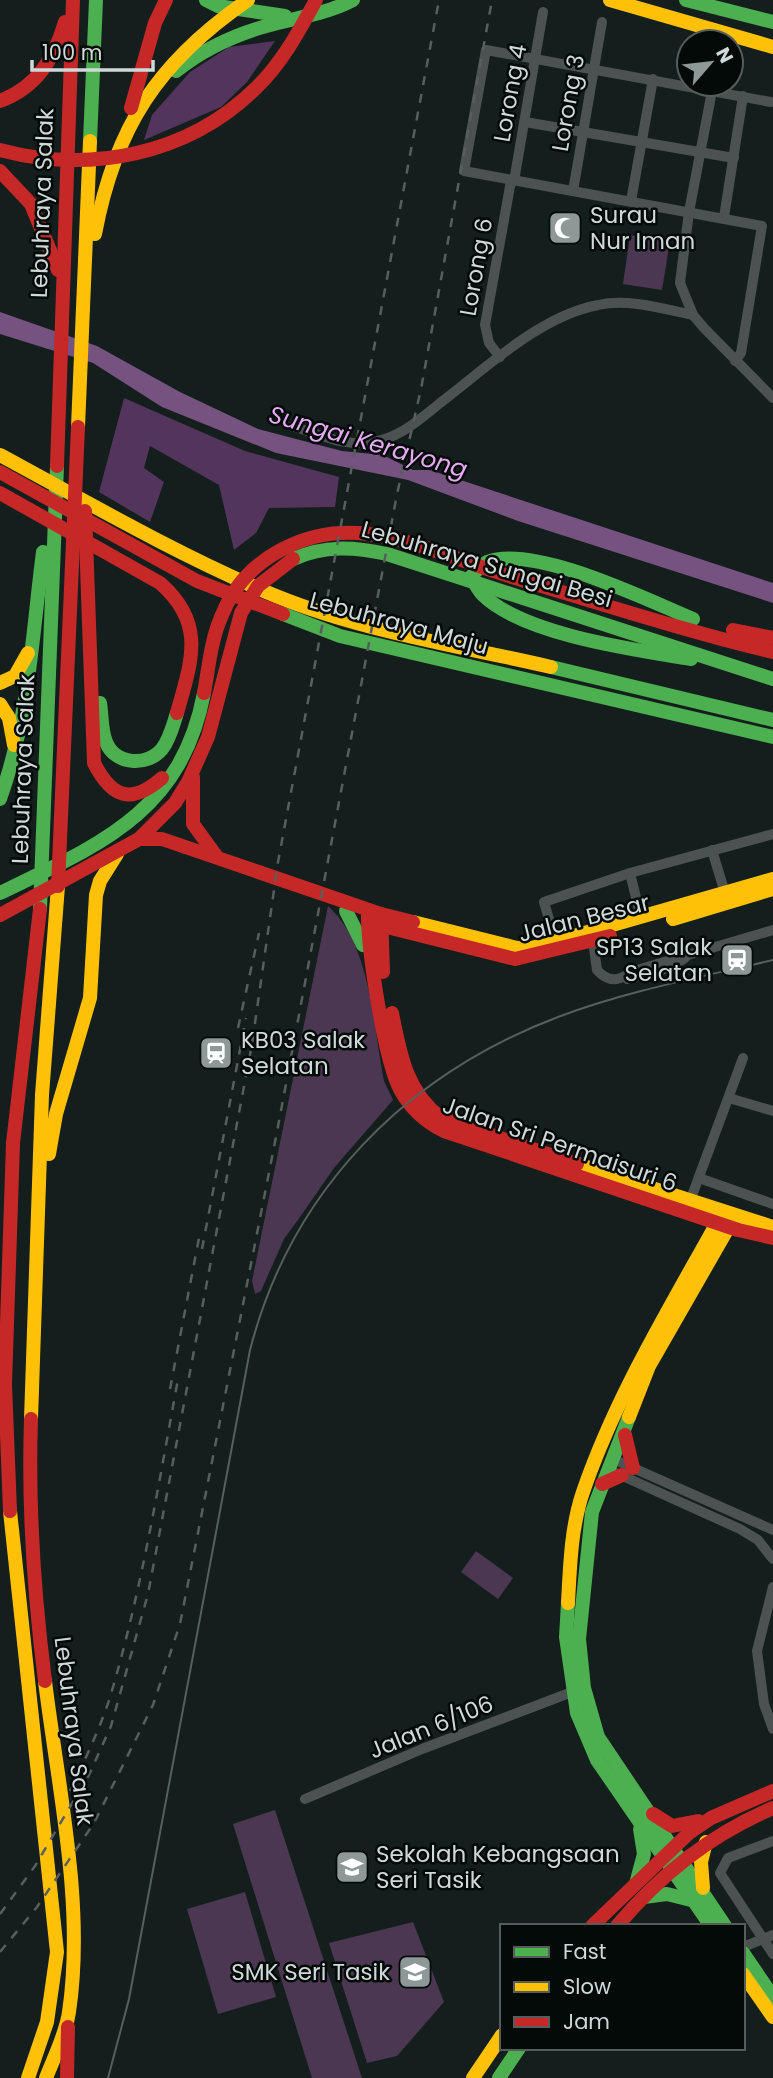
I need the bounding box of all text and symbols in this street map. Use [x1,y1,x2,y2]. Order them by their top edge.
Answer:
scale bar [32,28,152,72]
north arrow [675,28,745,98]
text: 100 m [42,38,102,67]
street label: Lorong 4 [486,42,534,144]
text: N [709,43,740,68]
street label: Lorong 3 [544,52,592,154]
street label: Lebuhraya Salak [23,107,61,299]
place label: Surau Nur Iman [590,199,695,257]
mosque icon: Surau Nur Iman [546,209,584,247]
street label: Lorong 6 [452,215,500,319]
water label: Sungai Kerayong [265,397,471,486]
street label: Lebuhraya Sungai Besi [358,513,616,615]
street label: Lebuhraya Maju [306,584,492,662]
street label: Lebuhraya Salak [4,673,42,865]
street label: Jalan Besar [515,886,653,950]
place label: SP13 Salak Selatan [596,931,712,989]
station icon: SP13 Salak Selatan [718,941,756,979]
place label: KB03 Salak Selatan [241,1024,365,1082]
station icon: KB03 Salak Selatan [197,1034,235,1072]
street label: Jalan Sri Permaisuri 6 [438,1089,682,1199]
street label: Lebuhraya Salak [47,1635,101,1827]
street label: Jalan 6/106 [364,1687,498,1767]
place label: Sekolah Kebangsaan Seri Tasik [376,1838,620,1896]
school or university icon: Sekolah Kebangsaan Seri Tasik [333,1848,371,1886]
legend [500,1924,745,2050]
text: Fast [563,1937,606,1966]
school or university icon: SMK Seri Tasik [396,1953,434,1991]
place label: SMK Seri Tasik [231,1956,390,1988]
text: Slow [563,1972,611,2001]
text: Jam [563,2007,610,2036]

